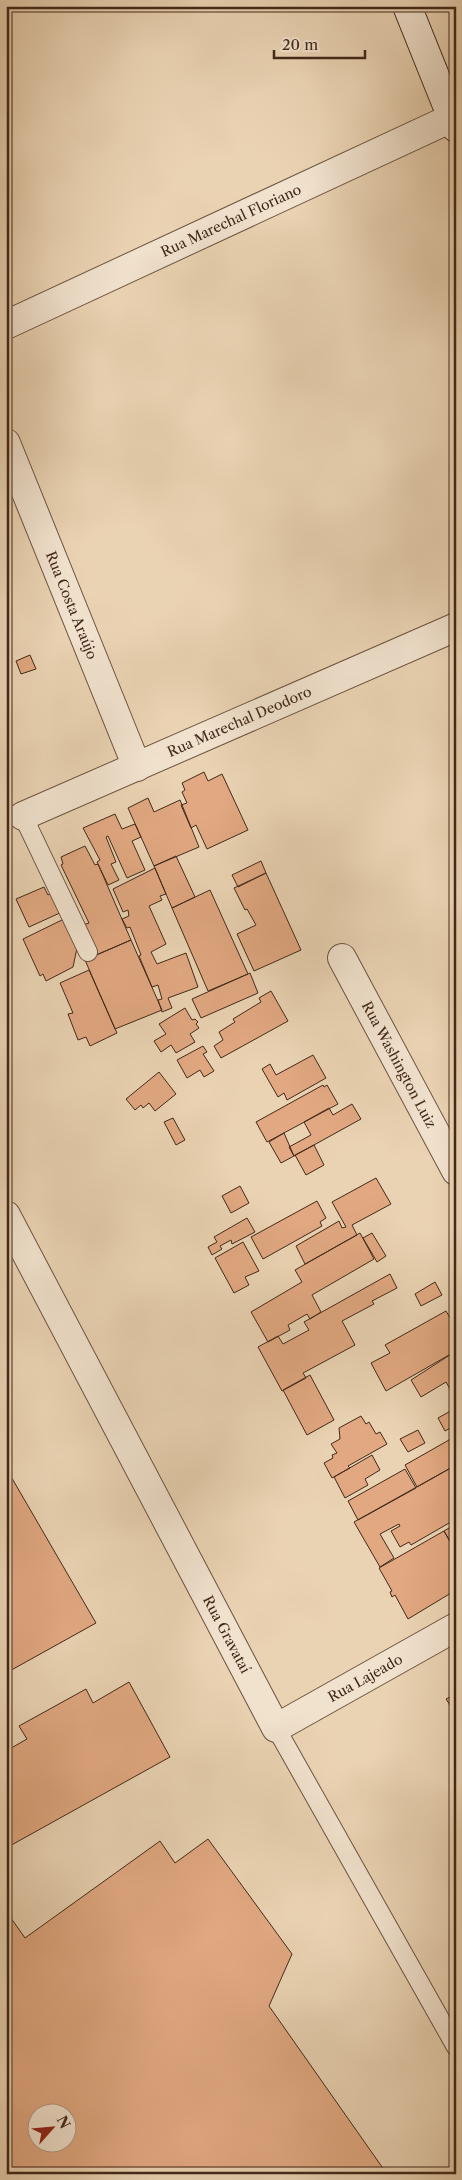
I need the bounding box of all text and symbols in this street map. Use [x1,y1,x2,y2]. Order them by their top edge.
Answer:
scale bar [274,28,366,60]
text: 20 m [282,35,318,54]
street label: Rua Marechal Floriano [158,180,304,261]
street label: Rua Costa Araújo [42,548,102,662]
street label: Rua Marechal Deodoro [164,682,314,761]
street label: Rua Washington Luiz [358,998,440,1131]
street label: Rua Gravataí [199,1593,255,1676]
street label: Rua Lajeado [325,1650,406,1706]
north arrow [28,2102,78,2152]
text: N [53,2113,74,2132]

